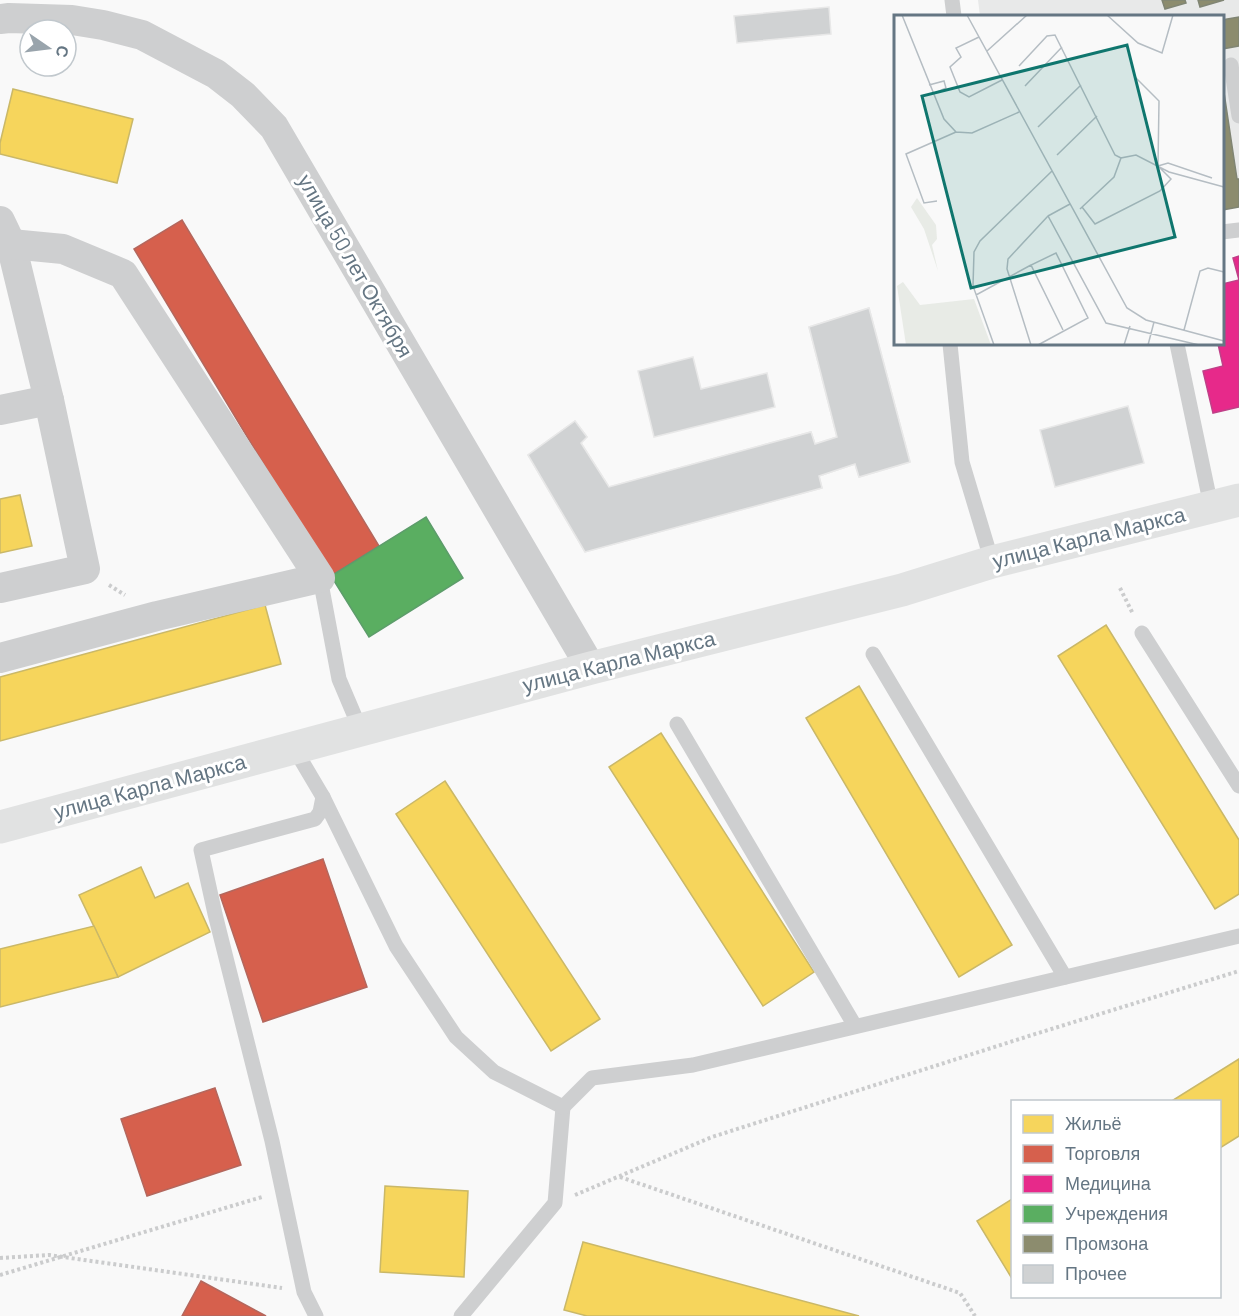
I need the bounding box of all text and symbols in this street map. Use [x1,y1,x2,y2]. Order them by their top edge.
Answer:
inset map [894,15,1224,345]
north arrow [18,18,78,78]
text: С [52,44,74,60]
street label: улица 50 лет Октября [294,169,419,361]
street label: улица Карла Маркса [990,500,1188,573]
street label: улица Карла Маркса [520,624,718,697]
street label: улица Карла Маркса [51,748,249,823]
legend [1011,1100,1221,1298]
text: Жильё [1065,1112,1122,1134]
text: Торговля [1065,1142,1140,1164]
text: Медицина [1065,1172,1152,1194]
text: Учреждения [1065,1202,1168,1224]
text: Промзона [1065,1232,1149,1254]
text: Прочее [1065,1262,1127,1284]

